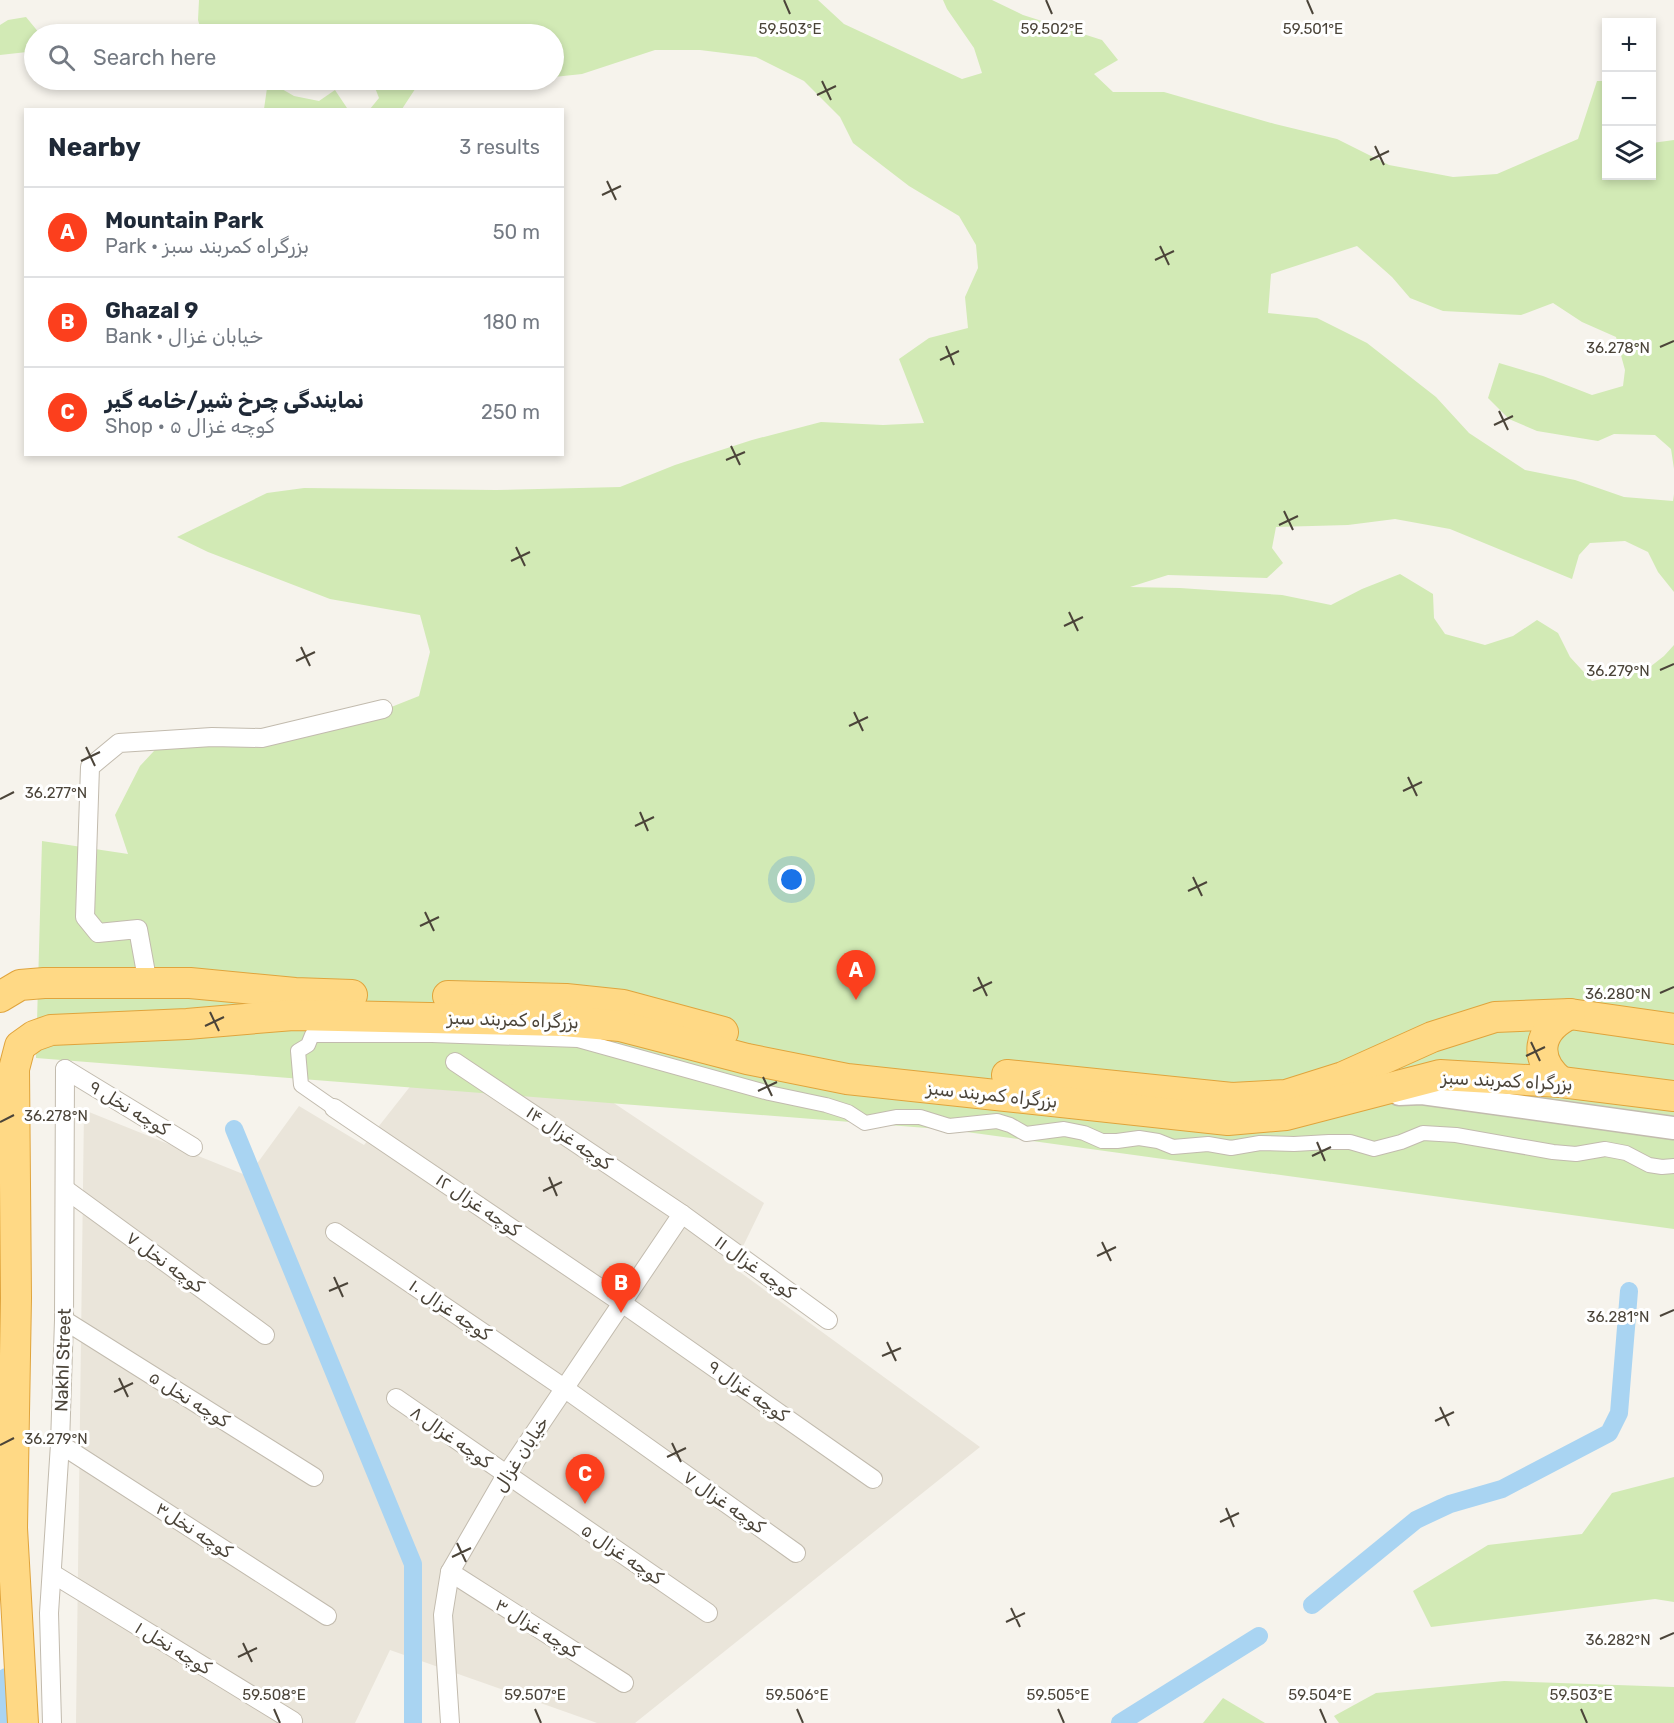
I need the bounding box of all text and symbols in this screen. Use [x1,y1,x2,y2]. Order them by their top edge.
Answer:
map controls [1602,18,1656,180]
button: + [1602,18,1656,72]
text: 59.503°E [759,20,821,38]
text: 59.502°E [1021,20,1083,38]
text: 59.501°E [1283,20,1343,38]
search box [24,24,564,90]
icon: search [45,41,78,74]
text: Search here [93,44,216,71]
button: − [1602,72,1656,126]
button: layers [1602,126,1656,180]
text: Nearby [48,132,141,163]
text: 3 results [459,135,540,159]
text: Mountain Park [105,207,264,234]
text: A [60,220,75,244]
text: 50 m [493,220,540,244]
text: Park · بزرگراه کمربند سبز [105,234,309,258]
text: Ghazal 9 [105,297,198,324]
text: B [60,310,75,334]
text: 180 m [483,310,540,334]
text: Bank · خیابان غزال [105,324,263,348]
text: 36.278°N [1586,339,1650,357]
text: نمایندگی چرخ شیر/خامه گیر [105,387,364,414]
text: C [60,400,75,424]
text: 250 m [481,400,540,424]
text: Shop · کوچه غزال ۵ [105,414,274,438]
text: 36.279°N [1586,662,1650,680]
text: 36.277°N [25,784,87,802]
your location [777,865,806,894]
pin: A [836,950,876,1000]
text: 36.280°N [1585,985,1651,1003]
street label: بزرگراه کمربند سبز [446,1007,579,1033]
street label: بزرگراه کمربند سبز [1440,1067,1573,1095]
street label: کوچه نخل ۹ [85,1075,173,1141]
street label: بزرگراه کمربند سبز [924,1077,1059,1113]
street label: کوچه غزال ۱۴ [522,1101,616,1175]
text: 36.278°N [24,1107,88,1125]
street label: کوچه غزال ۱۲ [431,1169,525,1241]
street label: کوچه نخل ۷ [122,1226,208,1298]
street label: کوچه غزال ۱۱ [710,1230,800,1304]
pin: B [602,1264,640,1313]
street label: کوچه غزال ۱۰ [405,1274,495,1346]
street label: Nakhl Street [50,1308,76,1412]
text: 36.281°N [1587,1308,1649,1326]
street label: کوچه غزال ۹ [703,1355,793,1427]
street label: کوچه نخل ۵ [145,1366,233,1432]
street label: کوچه غزال ۸ [406,1401,496,1473]
street label: خیابان غزال [488,1412,554,1496]
text: 36.279°N [24,1430,88,1448]
pin: C [566,1454,604,1504]
street label: کوچه غزال ۷ [679,1466,769,1538]
street label: کوچه نخل۳ [152,1497,236,1563]
street label: کوچه غزال ۵ [577,1518,667,1590]
street label: کوچه غزال ۳ [491,1594,583,1662]
street label: کوچه نخل ۱ [131,1617,215,1679]
text: 36.282°N [1585,1631,1651,1649]
text: 59.508°E [242,1686,306,1704]
text: 59.507°E [504,1686,566,1704]
text: 59.506°E [765,1686,829,1704]
text: 59.505°E [1027,1686,1089,1704]
text: 59.504°E [1288,1686,1352,1704]
text: 59.503°E [1550,1686,1612,1704]

